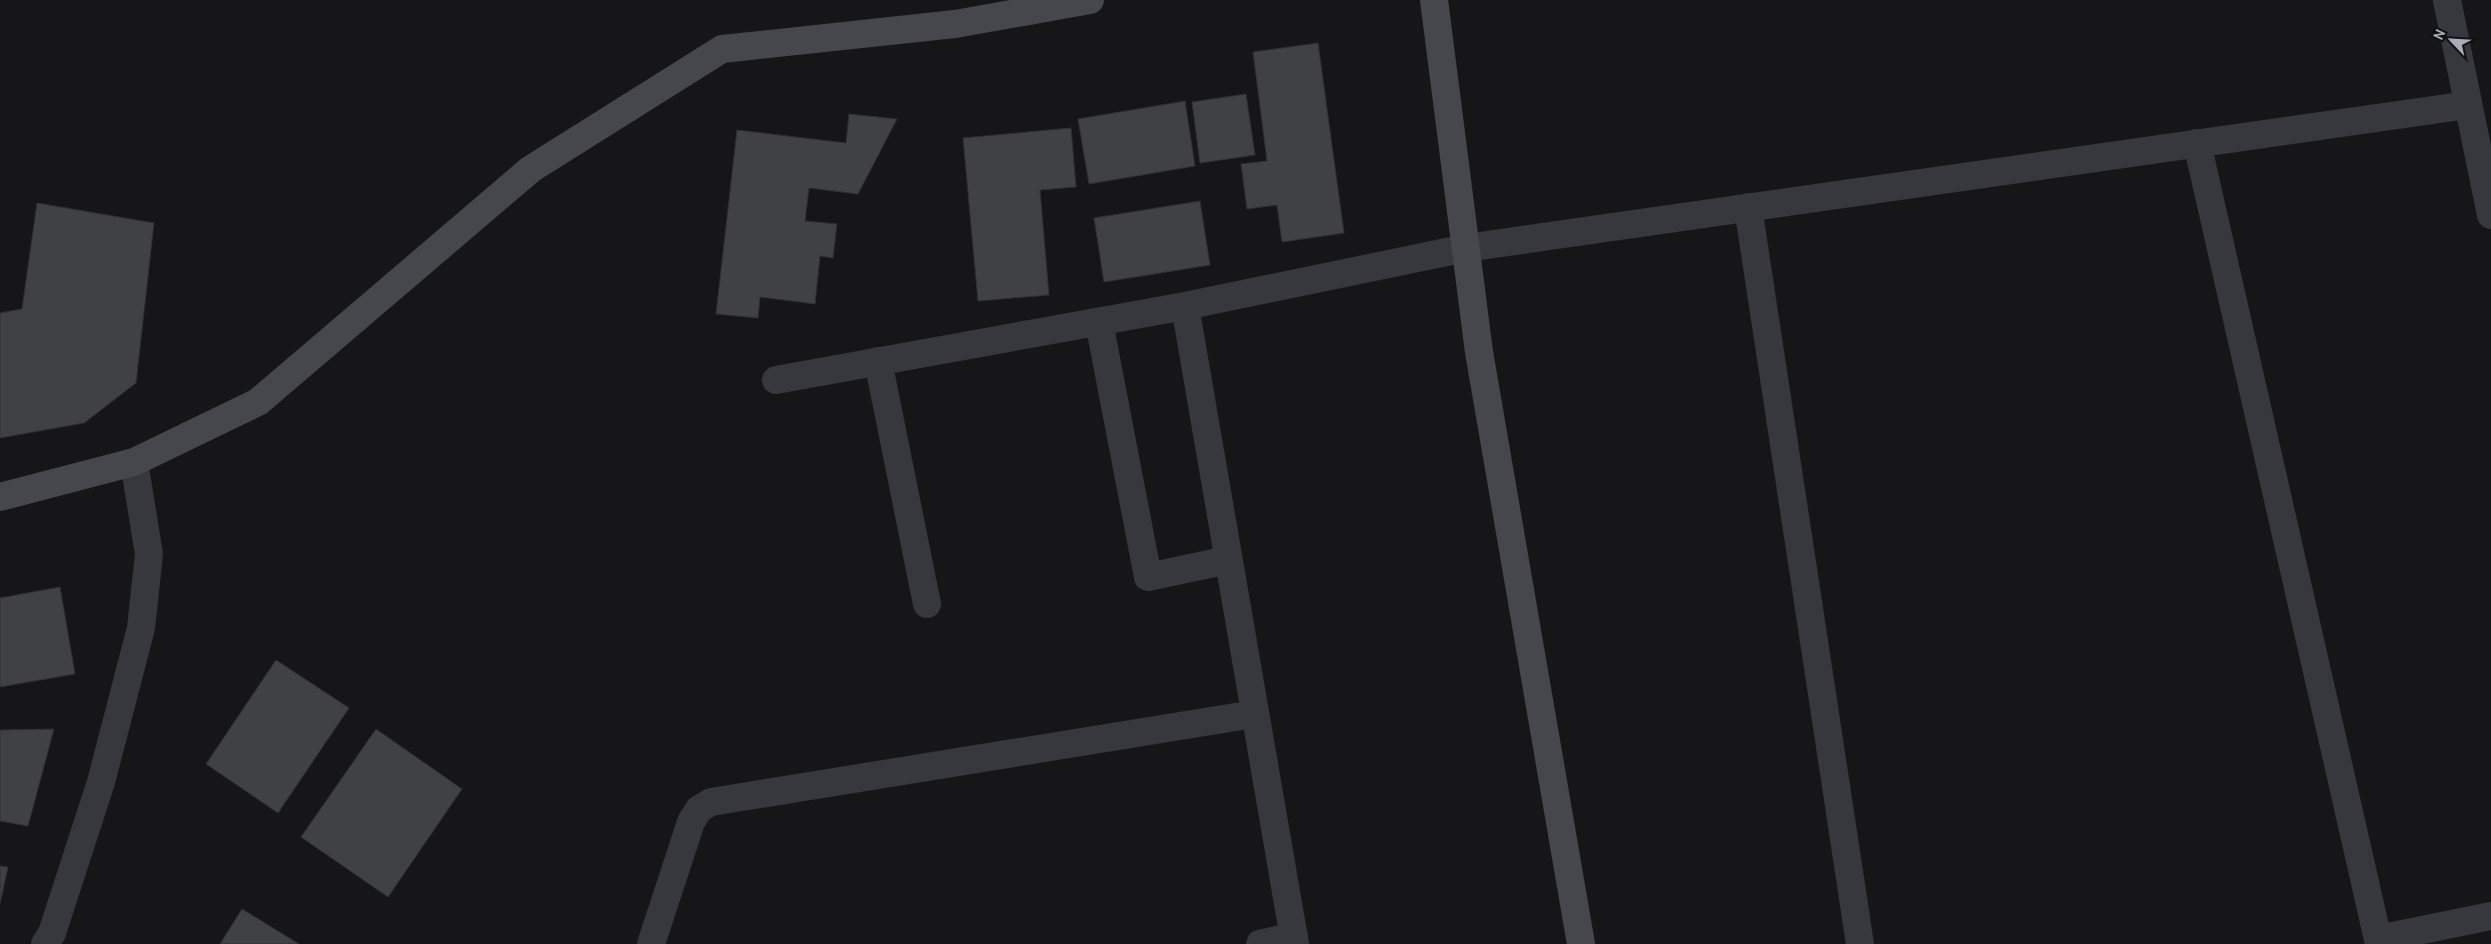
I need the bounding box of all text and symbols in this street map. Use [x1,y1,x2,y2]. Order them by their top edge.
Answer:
north arrow [2426,15,2476,65]
text: N [2429,27,2449,42]

